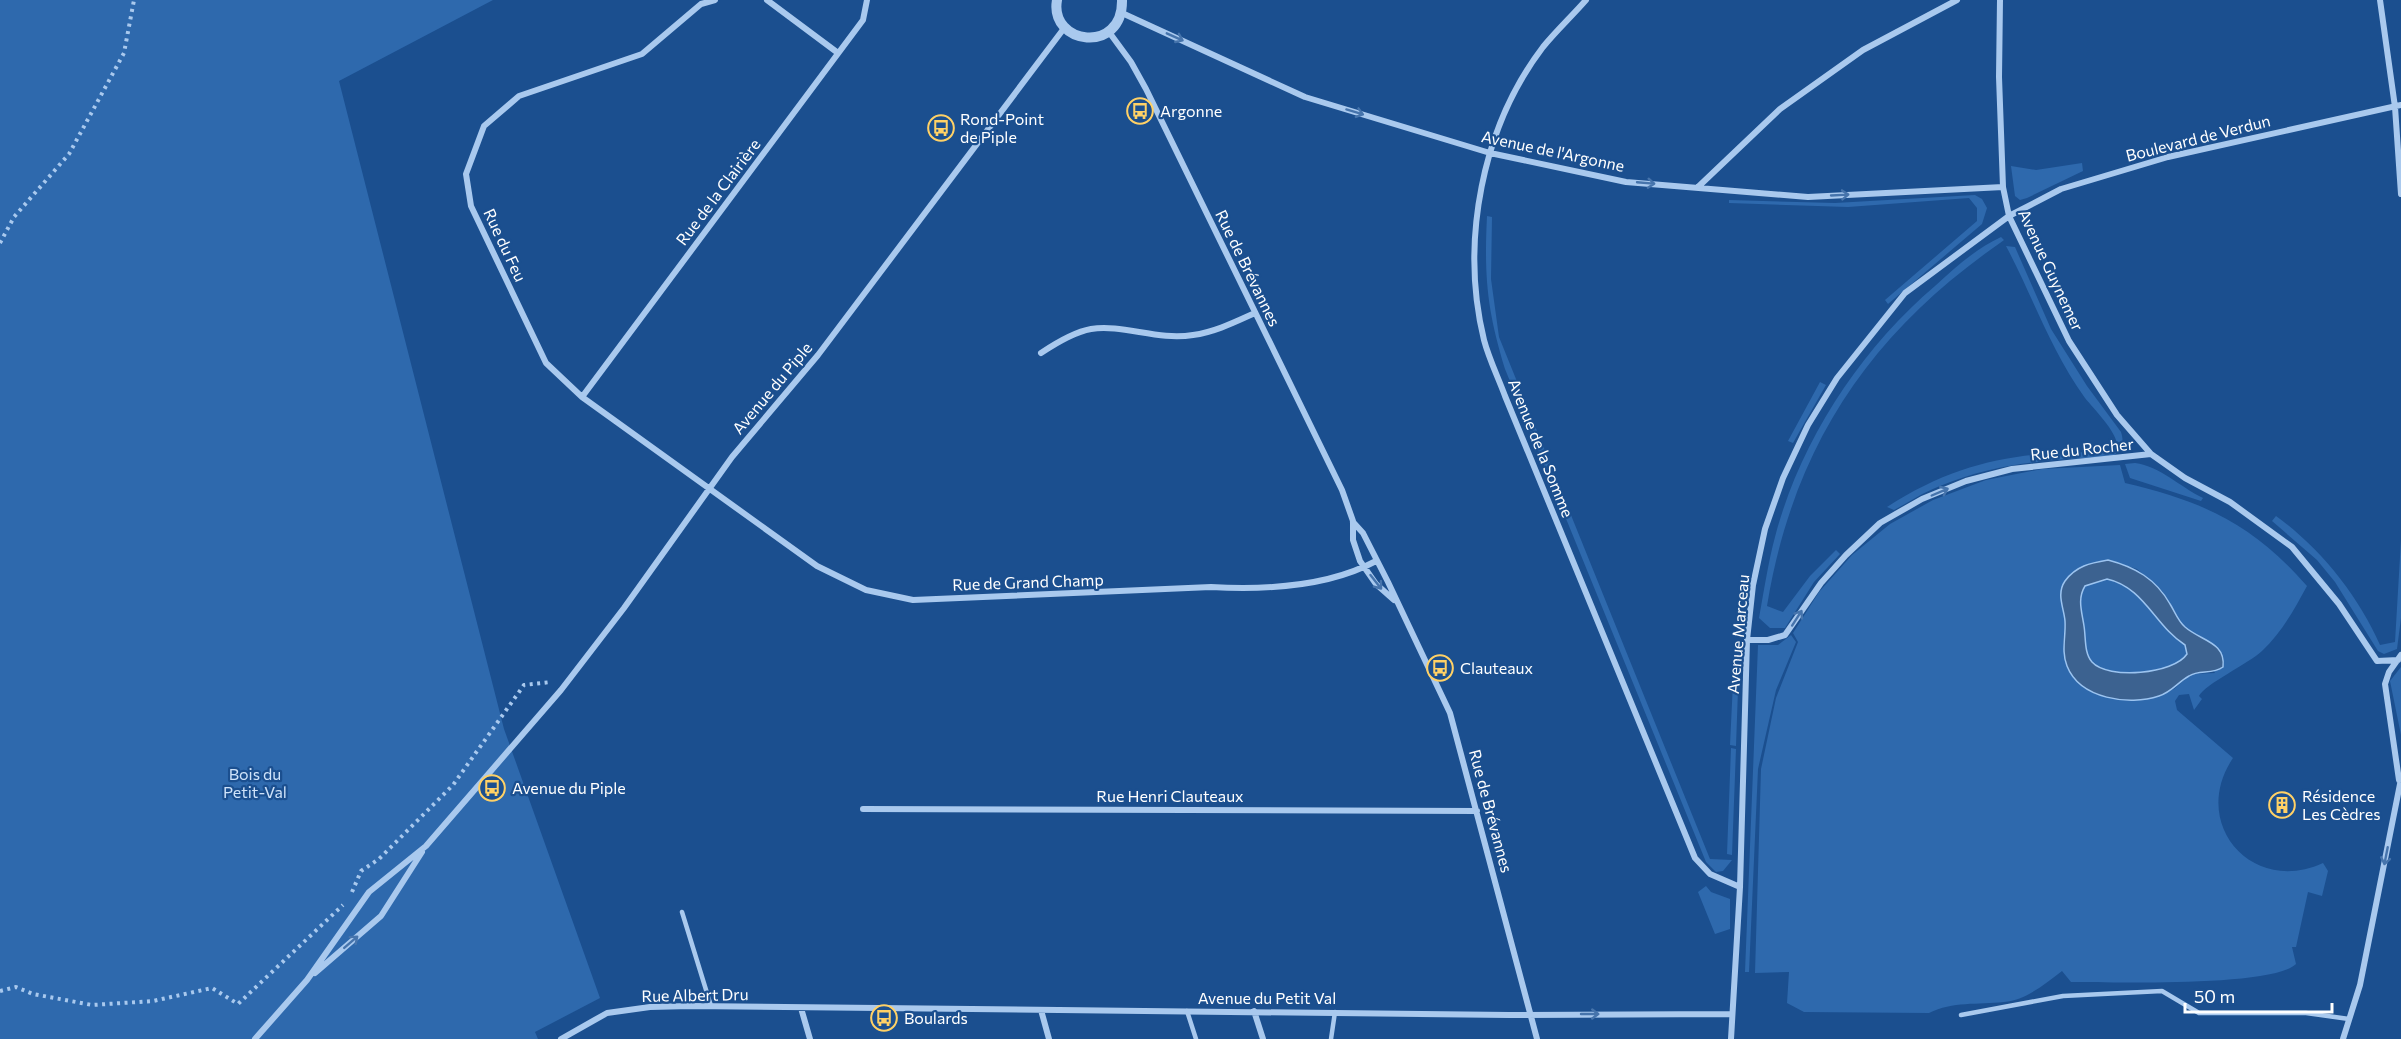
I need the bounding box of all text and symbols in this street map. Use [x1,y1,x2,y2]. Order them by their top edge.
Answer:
one-way arrow [1166,33,1184,44]
bus stop icon: Argonne [1125,96,1155,126]
place label: Argonne [1160,101,1222,120]
one-way arrow [1345,107,1364,118]
place label: Rond-Point de Piple [960,109,1045,146]
street label: Boulevard de Verdun [2124,110,2272,165]
bus stop icon: Rond-Point de Piple [926,113,956,143]
street label: Avenue de l'Argonne [1480,126,1626,175]
street label: Rue de la Clairière [671,135,764,249]
one-way arrow [1635,178,1655,189]
one-way arrow [1830,189,1850,200]
street label: Rue du Feu [480,205,531,284]
street label: Avenue Guynemer [2015,206,2088,334]
street label: Rue de Brévannes [1212,207,1285,329]
street label: Avenue du Piple [728,338,815,437]
street label: Avenue de la Somme [1505,376,1578,520]
street label: Rue du Rocher [2029,434,2135,463]
one-way arrow [1931,486,1949,497]
street label: Rue de Grand Champ [952,569,1104,594]
one-way arrow [1369,574,1382,590]
street label: Avenue Marceau [1723,574,1752,694]
one-way arrow [1790,610,1803,627]
bus stop icon: Clauteaux [1425,653,1455,683]
place label: Clauteaux [1460,658,1534,677]
street label: Rue de Brévannes [1466,747,1517,875]
park label: Bois du Petit-Val [223,764,287,801]
bus stop icon: Avenue du Piple [477,773,507,803]
place label: Avenue du Piple [512,778,626,797]
street label: Rue Henri Clauteaux [1096,786,1244,805]
place label: Résidence Les Cèdres [2302,786,2380,823]
building icon: Résidence Les Cèdres [2267,790,2297,820]
one-way arrow [2380,846,2391,865]
one-way arrow [343,935,358,949]
scale bar [2185,976,2332,1014]
street label: Rue Albert Dru [641,984,749,1005]
text: 50 m [2194,985,2235,1007]
street label: Avenue du Petit Val [1198,988,1336,1007]
bus stop icon: Boulards [869,1003,899,1033]
place label: Boulards [904,1008,968,1027]
one-way arrow [1579,1008,1599,1020]

